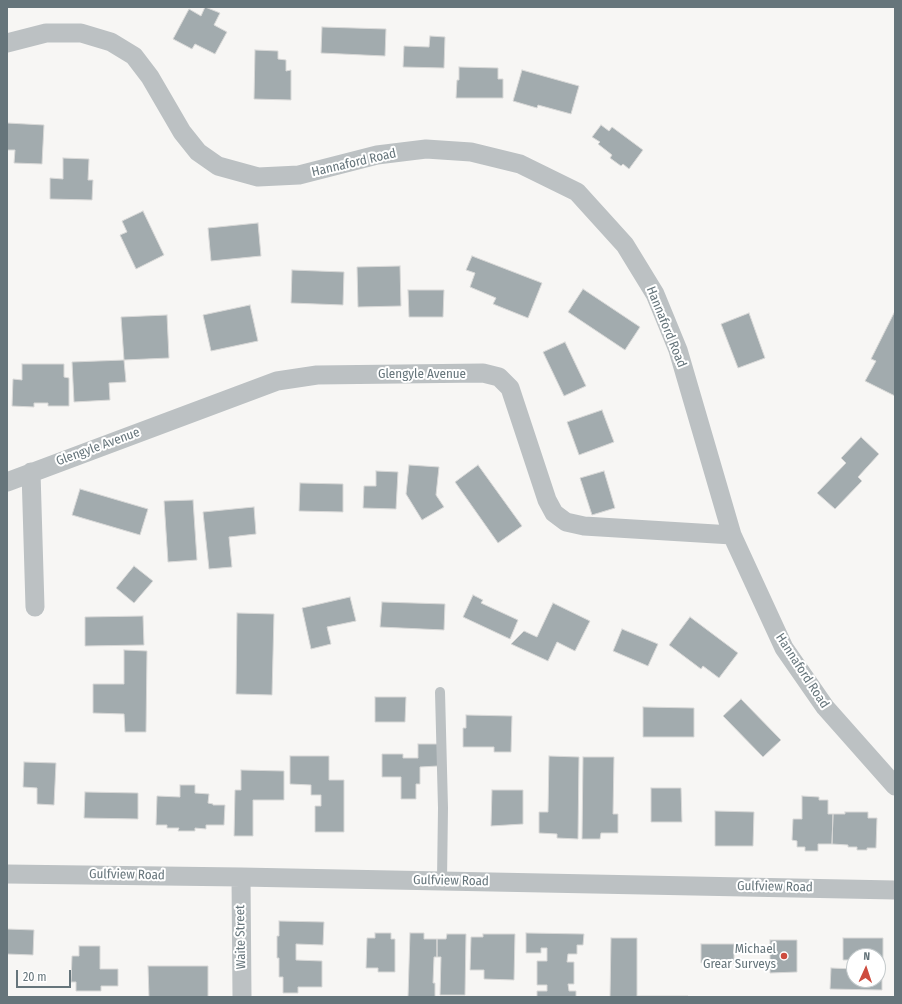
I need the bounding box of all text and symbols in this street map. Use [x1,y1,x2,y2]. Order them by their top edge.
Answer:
street label: Hannaford Road [310,146,398,180]
street label: Hannaford Road [643,284,689,370]
street label: Glengyle Avenue [378,366,466,382]
street label: Glengyle Avenue [54,425,142,469]
street label: Hannaford Road [772,631,832,711]
street label: Gulfview Road [89,867,165,883]
street label: Gulfview Road [413,873,489,889]
street label: Gulfview Road [737,879,813,895]
street label: Waite Street [233,905,249,969]
place label: Michael Grear Surveys [703,941,776,972]
north arrow [846,948,886,988]
text: N [863,950,870,963]
marker: Michael Grear Surveys [779,951,789,961]
scale bar [18,962,73,988]
text: 20 m [23,970,47,984]

